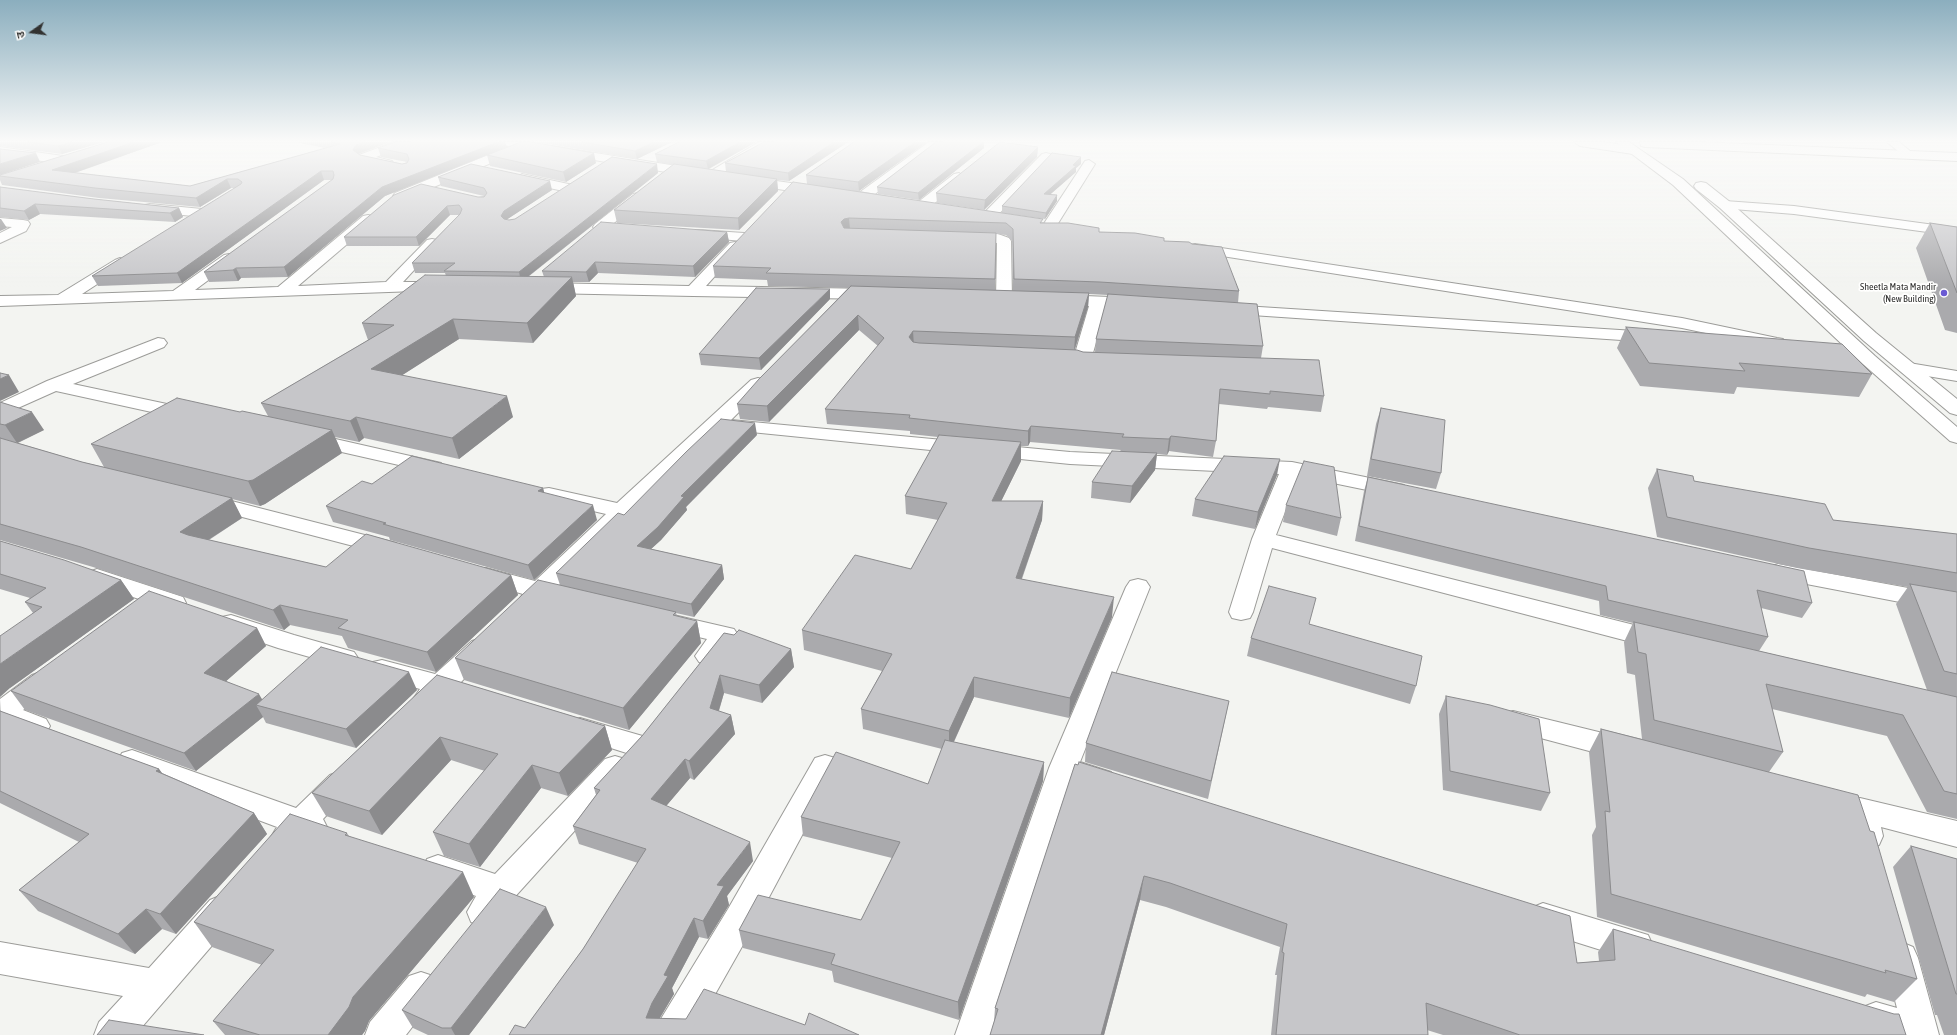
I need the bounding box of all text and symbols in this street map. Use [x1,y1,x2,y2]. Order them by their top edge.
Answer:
north arrow [12,12,52,52]
text: उ [14,30,27,39]
place label: Sheetla Mata Mandir (New Building) [1860,281,1936,304]
marker: Sheetla Mata Mandir (New Building) [1939,288,1949,298]

